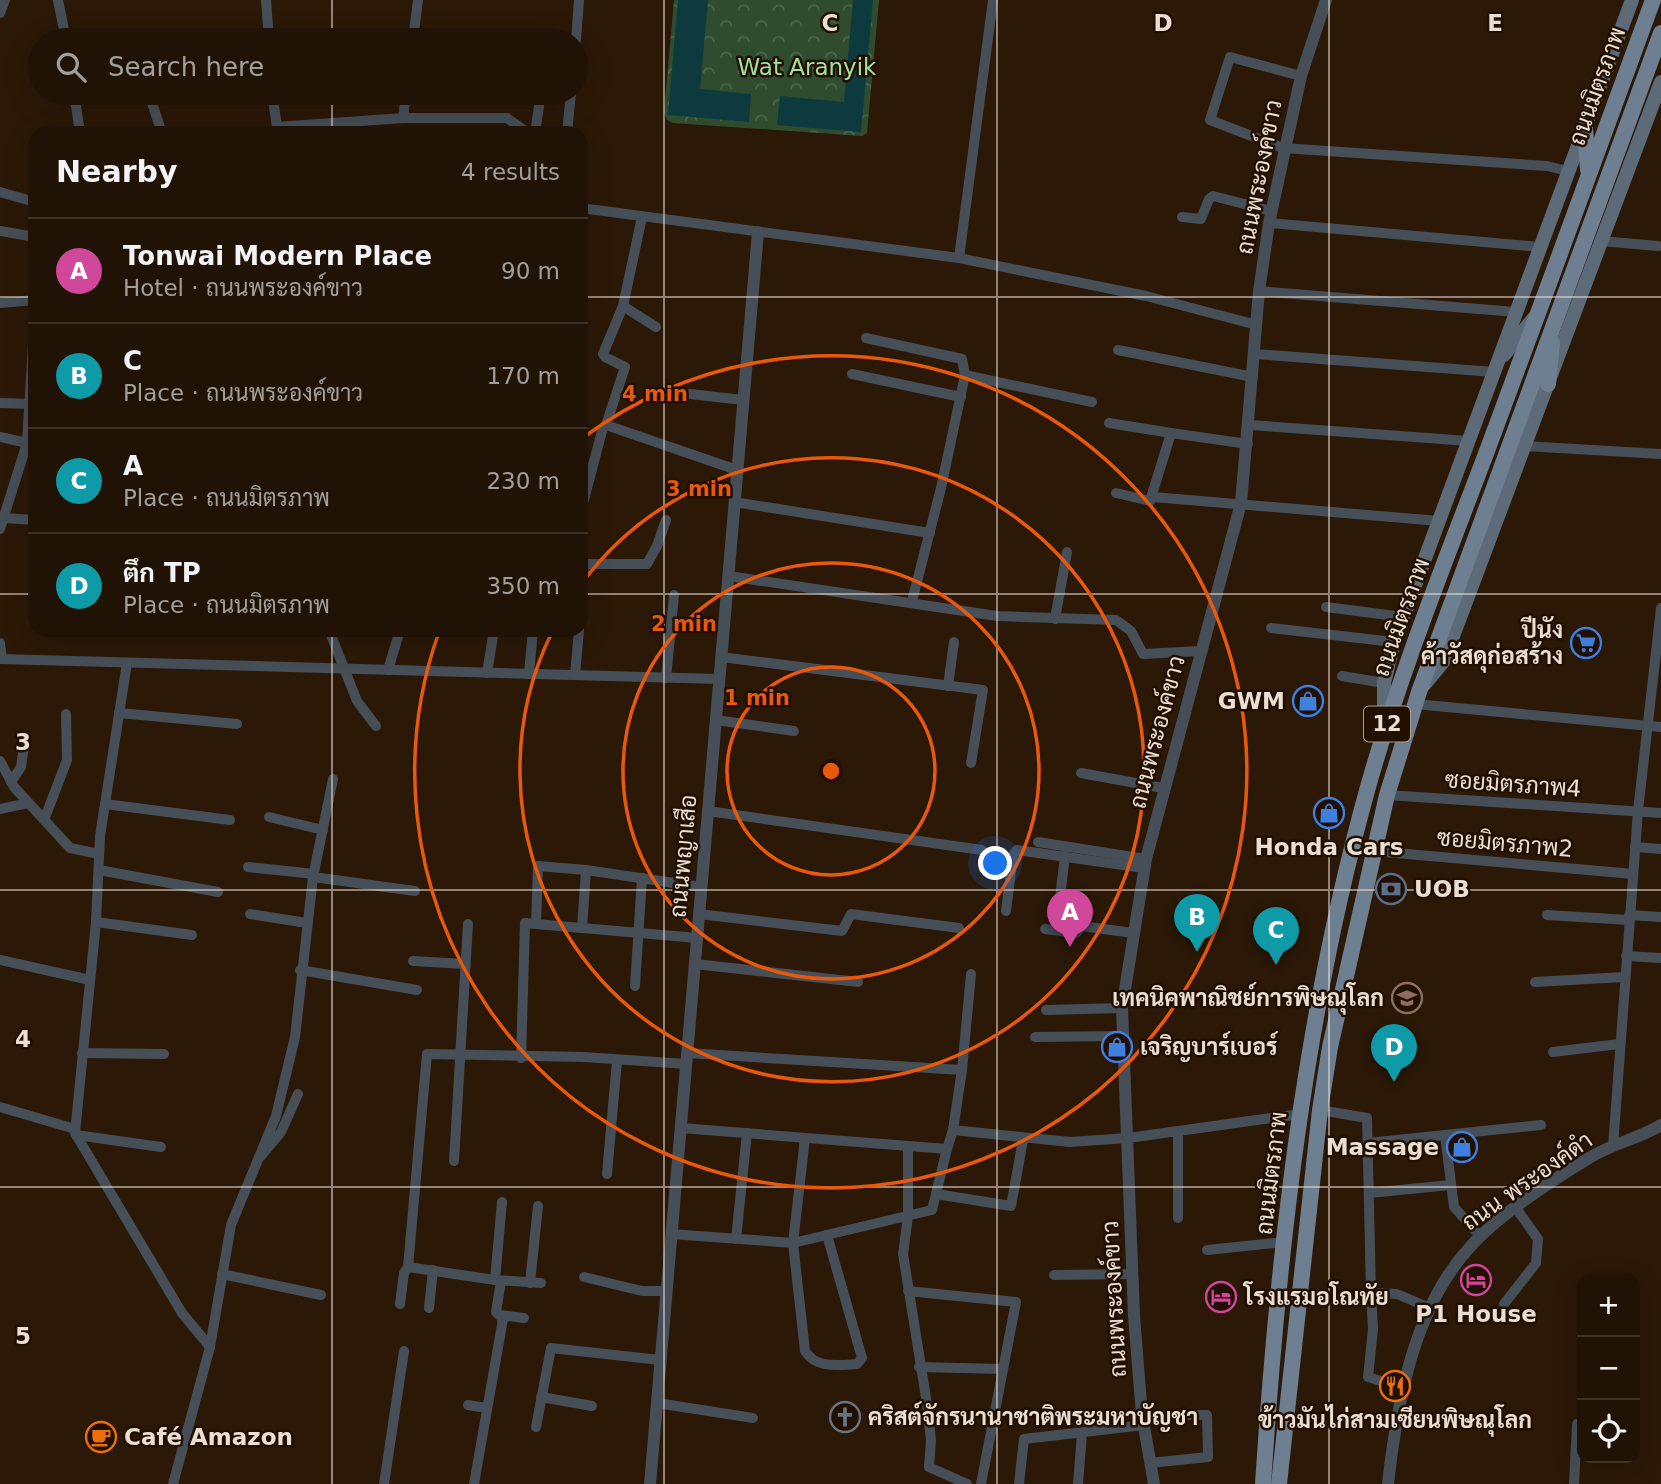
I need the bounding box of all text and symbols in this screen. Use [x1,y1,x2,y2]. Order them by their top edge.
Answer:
text: C [822,10,838,36]
text: D [1153,10,1173,36]
text: E [1487,10,1503,36]
street label: ถนนมิตรภาพ [1563,23,1630,149]
search box [28,28,588,105]
icon: search [52,48,90,86]
text: Search here [108,52,264,82]
park label: Wat Aranyik [738,54,877,80]
street label: ถนนพระองค์ขาว [1228,97,1287,257]
text: Nearby [56,154,178,189]
text: 4 results [461,159,560,185]
text: Tonwai Modern Place [123,241,432,271]
text: A [70,258,88,284]
text: 90 m [501,258,560,284]
text: Hotel · ถนนพระองค์ขาว [123,275,363,301]
text: C [123,346,142,376]
text: B [70,363,88,389]
text: 170 m [486,363,560,389]
text: Place · ถนนพระองค์ขาว [123,380,363,406]
text: 4 min [622,382,688,406]
text: A [123,451,143,481]
text: C [71,468,87,494]
text: 230 m [486,468,560,494]
text: 3 min [666,477,732,501]
text: Place · ถนนมิตรภาพ [123,485,330,511]
street label: ถนนมิตรภาพ [1367,554,1434,680]
text: ตึก TP [123,558,201,588]
text: D [69,573,89,599]
text: 350 m [486,573,560,599]
text: Place · ถนนมิตรภาพ [123,592,330,618]
text: 2 min [651,612,717,636]
place label: ปีนัง ค้าวัสดุก่อสร้าง [1421,615,1563,673]
supermarket icon: ปีนัง ค้าวัสดุก่อสร้าง [1569,626,1603,660]
street label: ถนนพระองค์ขาว [1121,652,1190,811]
shop icon: GWM [1291,684,1325,718]
text: 1 min [724,686,790,710]
place label: GWM [1218,688,1285,714]
road number: 12 [1364,706,1410,742]
text: 3 [15,729,31,755]
centre of rings [819,759,843,783]
street label: ซอยมิตรภาพ4 [1444,765,1582,802]
street label: ถนนพญาเสือ [663,793,702,919]
shop icon: Honda Cars [1312,796,1346,830]
street label: ซอยมิตรภาพ2 [1436,823,1574,862]
place label: Honda Cars [1255,834,1403,860]
your location [978,846,1012,880]
bank icon: UOB [1374,872,1408,906]
place label: UOB [1414,876,1470,902]
pin: A [1047,889,1093,947]
pin: B [1174,894,1220,952]
pin: C [1253,907,1299,965]
school or university icon: เทคนิคพาณิชย์การพิษณุโลก [1390,981,1424,1015]
place label: เทคนิคพาณิชย์การพิษณุโลก [1112,982,1384,1015]
pin: D [1371,1024,1417,1082]
text: 4 [15,1026,31,1052]
shop icon: เจริญบาร์เบอร์ [1100,1030,1134,1064]
place label: เจริญบาร์เบอร์ [1140,1031,1279,1062]
street label: ถนนมิตรภาพ [1250,1110,1291,1236]
street label: ถนน พระองค์ดำ [1455,1124,1597,1235]
shop icon: Massage [1445,1130,1479,1164]
place label: Massage [1326,1134,1439,1160]
street label: ถนนพระองค์ขาว [1094,1220,1131,1378]
hotel icon: P1 House [1459,1263,1493,1297]
map controls [1577,1274,1640,1463]
button: + [1577,1274,1640,1337]
hotel icon: โรงแรมอโณทัย [1204,1280,1238,1314]
place label: โรงแรมอโณทัย [1242,1281,1389,1310]
place label: P1 House [1415,1301,1537,1327]
text: 5 [15,1323,31,1349]
button: − [1577,1337,1640,1400]
restaurant icon: ข้าวมันไก่สามเซียนพิษณุโลก [1378,1369,1412,1403]
church icon: คริสต์จักรนานาชาติพระมหาบัญชา [828,1400,862,1434]
button: locate [1577,1400,1640,1463]
place label: คริสต์จักรนานาชาติพระมหาบัญชา [868,1401,1198,1432]
place label: ข้าวมันไก่สามเซียนพิษณุโลก [1258,1404,1532,1437]
cafe icon: Café Amazon [84,1420,118,1454]
place label: Café Amazon [124,1424,293,1450]

